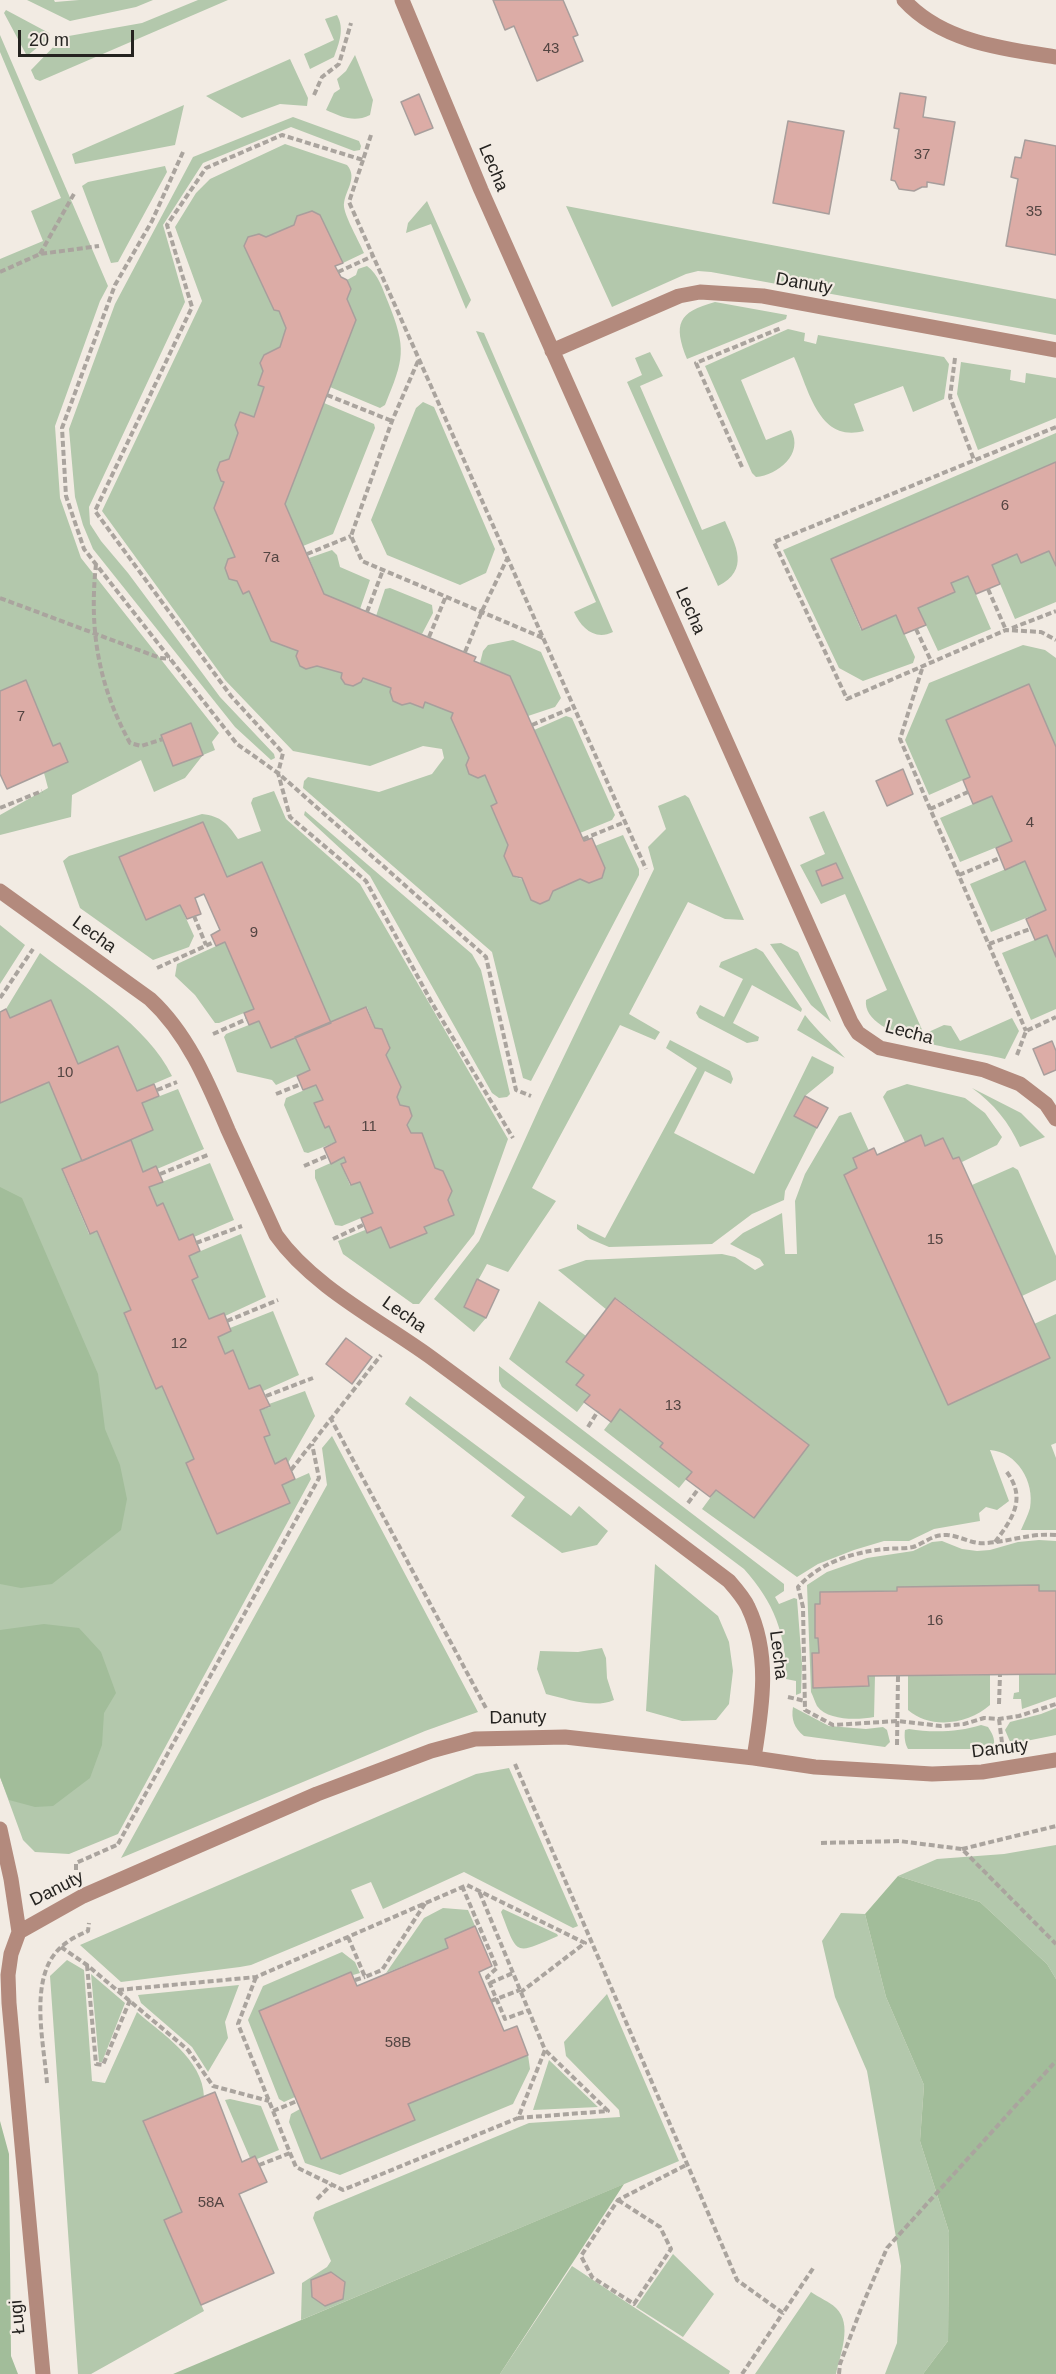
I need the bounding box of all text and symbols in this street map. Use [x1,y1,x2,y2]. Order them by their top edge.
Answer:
scale bar [21,18,136,56]
text: 20 m [29,30,69,50]
house number: 43 [543,40,559,58]
street label: Lecha [473,141,513,195]
house number: 37 [914,146,930,164]
house number: 35 [1026,203,1042,221]
street label: Danuty [774,268,834,300]
house number: 6 [1001,497,1009,515]
house number: 7a [263,549,279,567]
street label: Lecha [670,584,710,638]
house number: 7 [17,708,25,726]
house number: 4 [1026,814,1034,832]
street label: Lecha [68,912,120,958]
house number: 9 [250,924,258,942]
street label: Lecha [883,1016,935,1050]
house number: 10 [57,1064,73,1082]
house number: 11 [361,1118,377,1136]
house number: 15 [927,1231,943,1249]
street label: Lecha [378,1292,430,1338]
house number: 12 [171,1335,187,1353]
house number: 13 [665,1397,681,1415]
house number: 16 [927,1612,943,1630]
street label: Lecha [764,1629,792,1681]
street label: Danuty [489,1707,547,1729]
street label: Danuty [970,1735,1030,1763]
street label: Danuty [27,1866,87,1912]
house number: 58B [385,2034,411,2052]
house number: 58A [198,2194,224,2212]
street label: Ługi [6,2299,30,2335]

